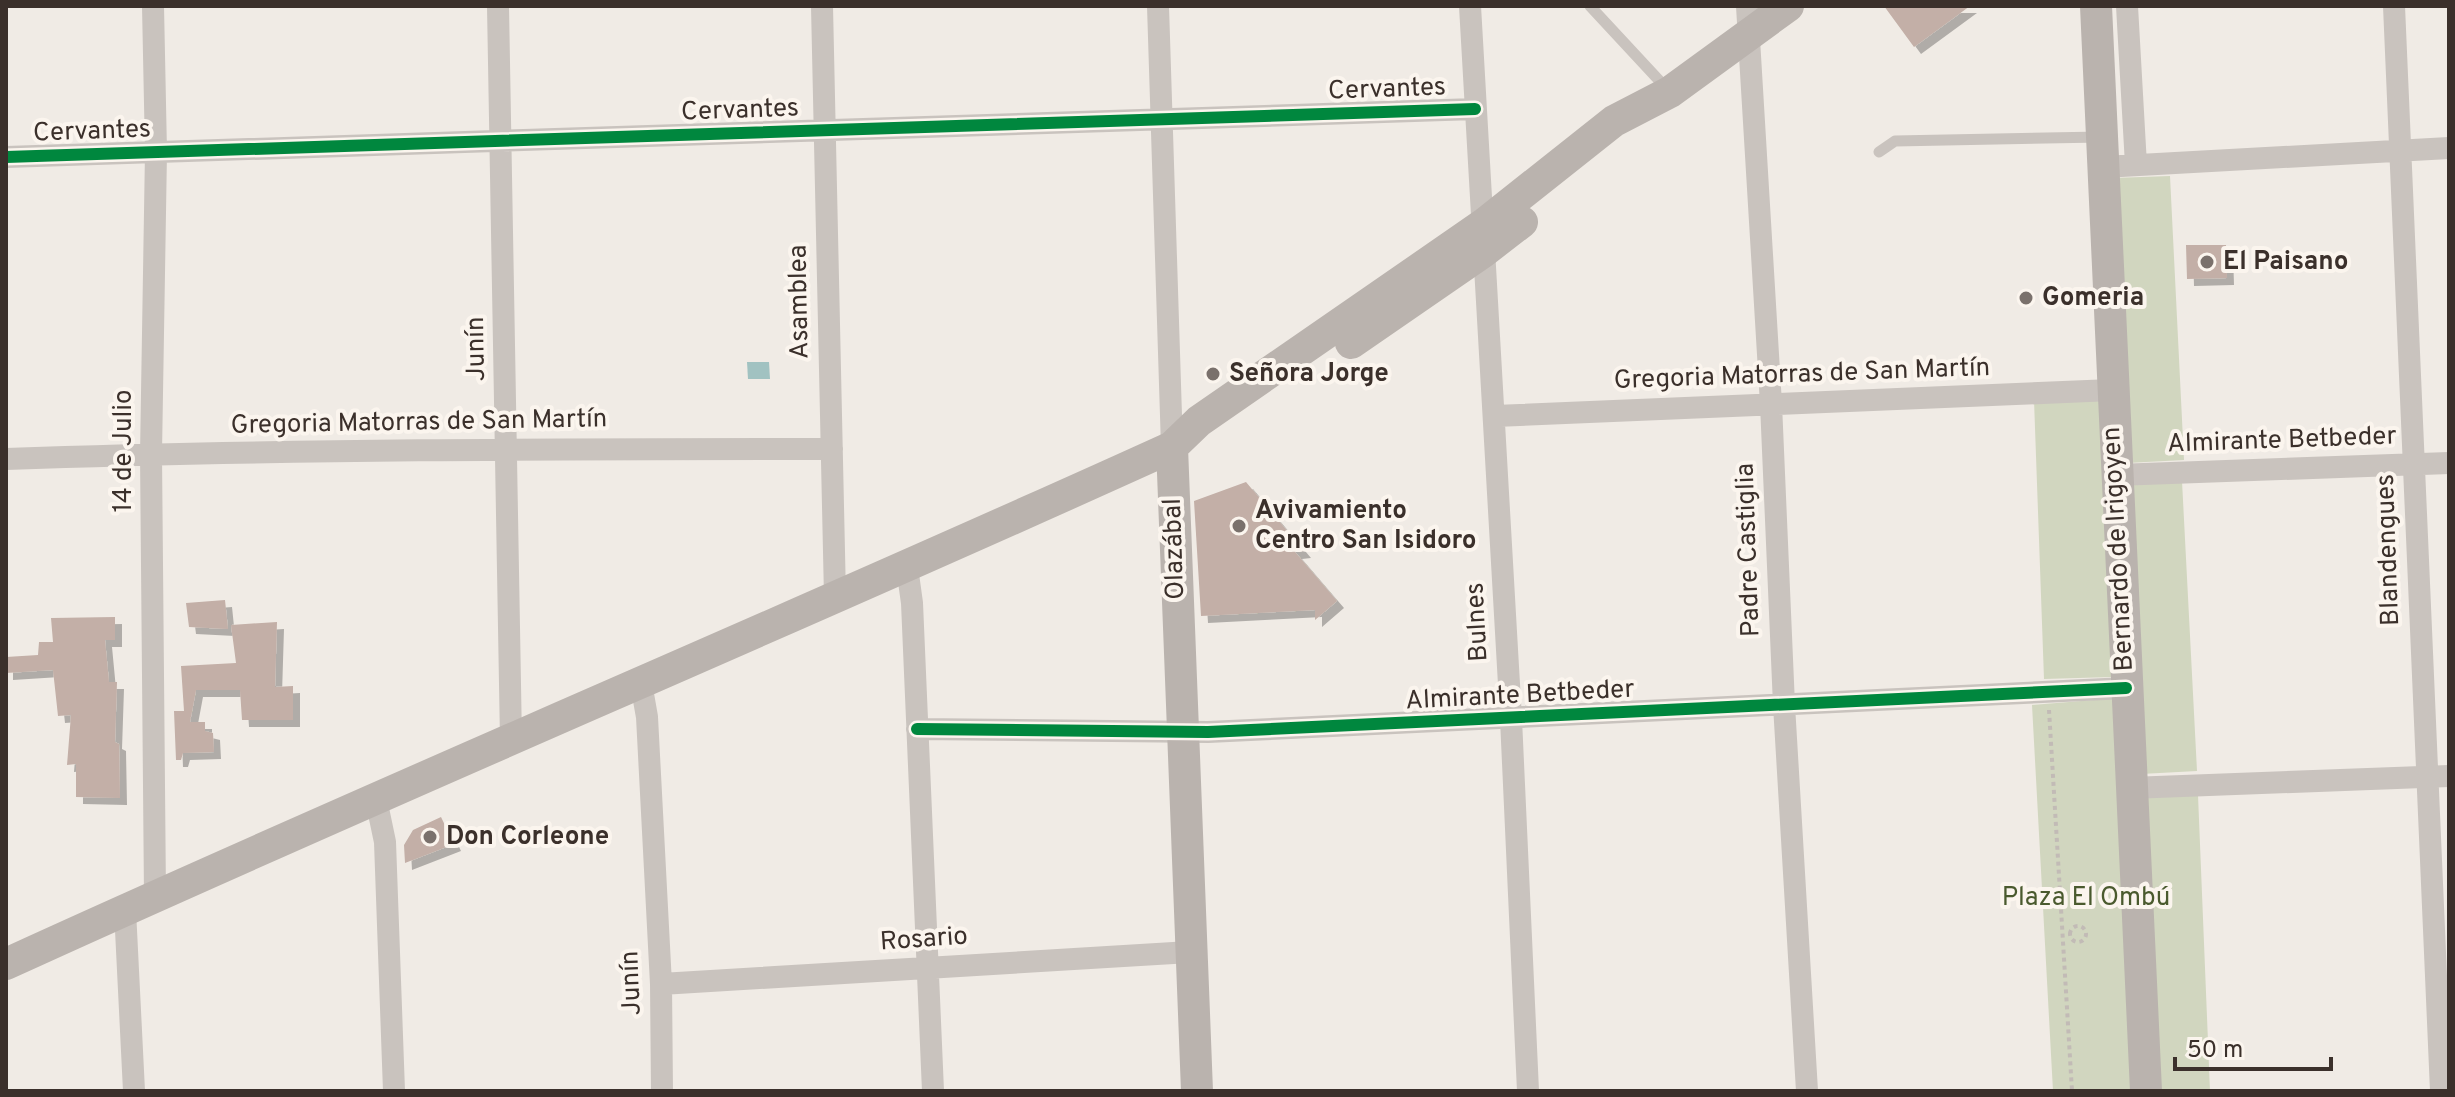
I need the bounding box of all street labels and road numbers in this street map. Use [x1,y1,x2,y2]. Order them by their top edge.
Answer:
street label: Cervantes [1327,71,1447,109]
street label: Cervantes [680,92,800,130]
street label: Cervantes [32,113,152,151]
street label: Asamblea [783,244,817,360]
street label: Junín [460,316,494,382]
street label: Gregoria Matorras de San Martín [1613,352,1991,398]
street label: 14 de Julio [108,390,141,512]
street label: Gregoria Matorras de San Martín [230,403,608,443]
street label: Almirante Betbeder [2167,421,2397,461]
street label: Bernardo de Irigoyen [2096,426,2142,672]
street label: Padre Castiglia [1729,462,1769,638]
street label: Blandengues [2370,474,2408,626]
street label: Olazábal [1157,498,1193,600]
street label: Bulnes [1459,581,1497,663]
street label: Almirante Betbeder [1405,674,1635,718]
street label: Rosario [879,920,969,960]
street label: Junín [614,950,650,1016]

